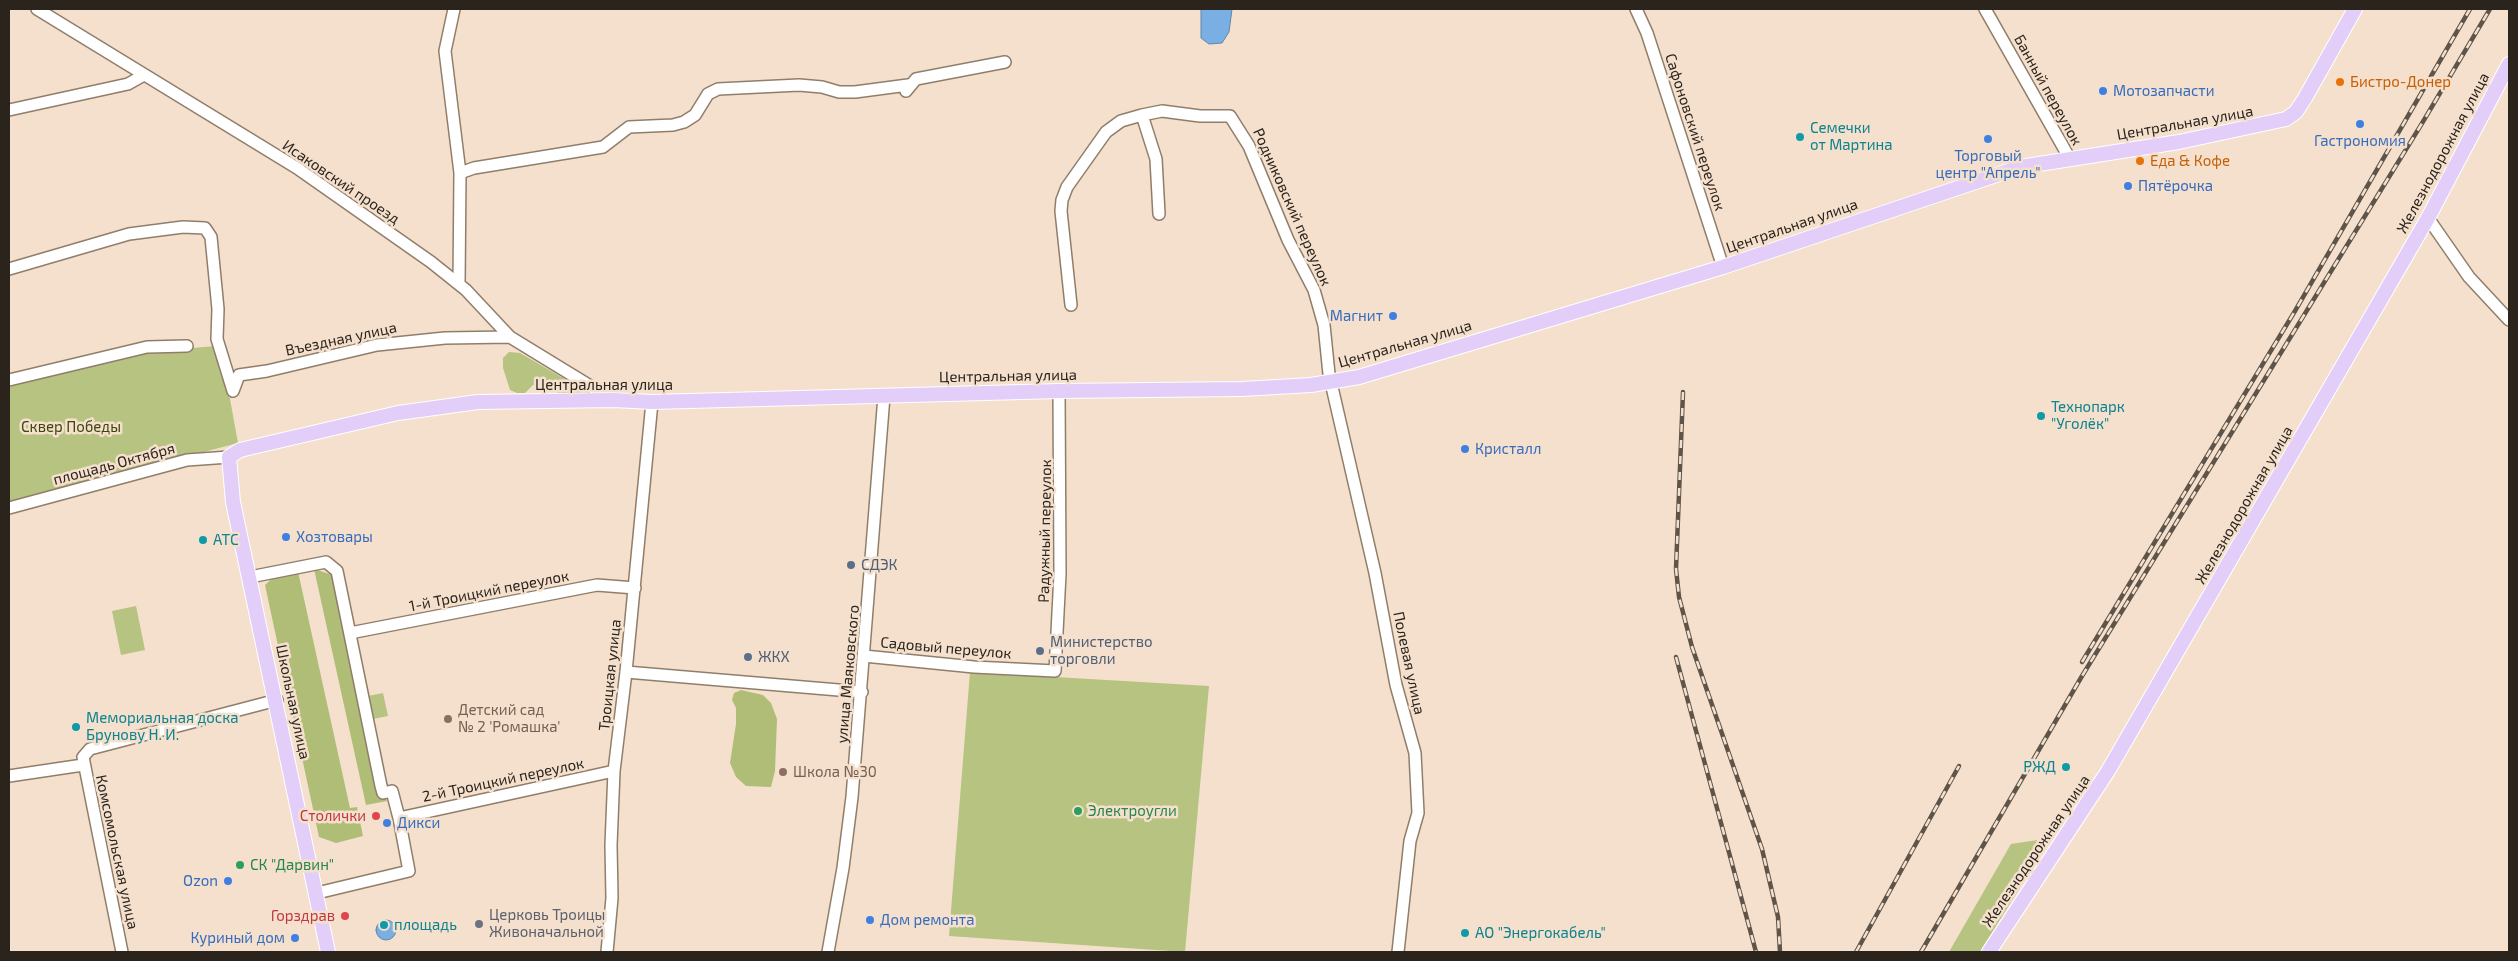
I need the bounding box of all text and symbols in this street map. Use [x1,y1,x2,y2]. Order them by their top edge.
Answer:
street label: Банный переулок [2010,32,2086,148]
street label: Сафоновский переулок [1661,51,1729,213]
street label: Железнодорожная улица [2393,70,2493,236]
place label: Бистро-Донер [2350,73,2451,91]
marker: Бистро-Донер [2334,76,2346,88]
place label: Мотозапчасти [2113,82,2214,100]
marker: Мотозапчасти [2097,85,2109,97]
street label: Центральная улица [2115,102,2255,144]
marker: Гастрономия [2354,118,2366,130]
place label: Семечки от Мартина [1810,119,1892,154]
street label: Родниковский переулок [1249,125,1335,289]
marker: Семечки от Мартина [1794,131,1806,143]
place label: Гастрономия [2314,132,2406,150]
marker: Торговый центр "Апрель" [1982,133,1994,145]
street label: Исаковский проезд [279,136,403,228]
place label: Торговый центр "Апрель" [1936,147,2040,182]
place label: Еда & Кофе [2150,152,2230,170]
marker: Еда & Кофе [2134,155,2146,167]
place label: Пятёрочка [2138,177,2213,195]
marker: Пятёрочка [2122,180,2134,192]
street label: Центральная улица [1724,195,1860,257]
place label: Магнит [1330,307,1383,325]
marker: Магнит [1387,310,1399,322]
street label: Центральная улица [1336,316,1474,372]
street label: Въездная улица [284,318,398,360]
street label: Центральная улица [939,366,1077,386]
street label: Центральная улица [535,376,673,394]
place label: Технопарк "Уголёк" [2051,398,2125,433]
marker: Технопарк "Уголёк" [2035,410,2047,422]
park label: Сквер Победы [21,418,121,436]
street label: Железнодорожная улица [2191,423,2297,587]
street label: площадь Октября [51,439,177,489]
place label: Кристалл [1475,440,1541,458]
marker: Кристалл [1459,443,1471,455]
street label: Радужный переулок [1035,459,1055,603]
place label: Хозтовары [296,528,373,546]
place label: АТС [213,531,238,549]
marker: Хозтовары [280,531,292,543]
marker: АТС [197,534,209,546]
place label: СДЭК [861,556,898,574]
marker: СДЭК [845,559,857,571]
street label: 1-й Троицкий переулок [408,567,570,615]
street label: улица Маяковского [833,604,863,744]
street label: Полевая улица [1389,610,1429,716]
street label: Троицкая улица [595,618,625,732]
street label: Садовый переулок [880,633,1012,663]
place label: Министерство торговли [1050,633,1153,668]
street label: Школьная улица [272,643,314,761]
marker: Министерство торговли [1034,645,1046,657]
place label: ЖКХ [758,648,790,666]
marker: ЖКХ [742,651,754,663]
place label: Детский сад № 2 'Ромашка' [458,701,560,736]
place label: Мемориальная доска Брунову Н. И. [86,709,239,744]
marker: Детский сад № 2 'Ромашка' [442,713,454,725]
marker: Мемориальная доска Брунову Н. И. [70,721,82,733]
street label: 2-й Троицкий переулок [421,754,585,806]
place label: РЖД [2023,758,2056,776]
marker: РЖД [2060,761,2072,773]
place label: Школа №30 [793,763,877,781]
marker: Школа №30 [777,766,789,778]
street label: Железнодорожная улица [1978,772,2094,930]
street label: Комсомольская улица [92,773,142,931]
place label: Электроугли [1088,802,1177,820]
marker: Электроугли [1072,805,1084,817]
place label: Столички [300,807,366,825]
marker: Столички [370,810,382,822]
place label: Дикси [397,814,440,832]
marker: Дикси [381,817,393,829]
place label: СК "Дарвин" [250,856,334,874]
marker: СК "Дарвин" [234,859,246,871]
place label: Ozon [183,872,218,890]
marker: Ozon [222,875,234,887]
place label: Церковь Троицы Живоначальной [489,906,605,941]
place label: Горздрав [271,907,335,925]
marker: Горздрав [339,910,351,922]
place label: Дом ремонта [880,911,974,929]
marker: Дом ремонта [864,914,876,926]
place label: площадь [394,916,457,934]
marker: Церковь Троицы Живоначальной [473,918,485,930]
marker: площадь [378,919,390,931]
place label: АО "Энергокабель" [1475,924,1606,942]
marker: АО "Энергокабель" [1459,927,1471,939]
place label: Куриный дом [190,929,285,947]
marker: Куриный дом [289,932,301,944]

